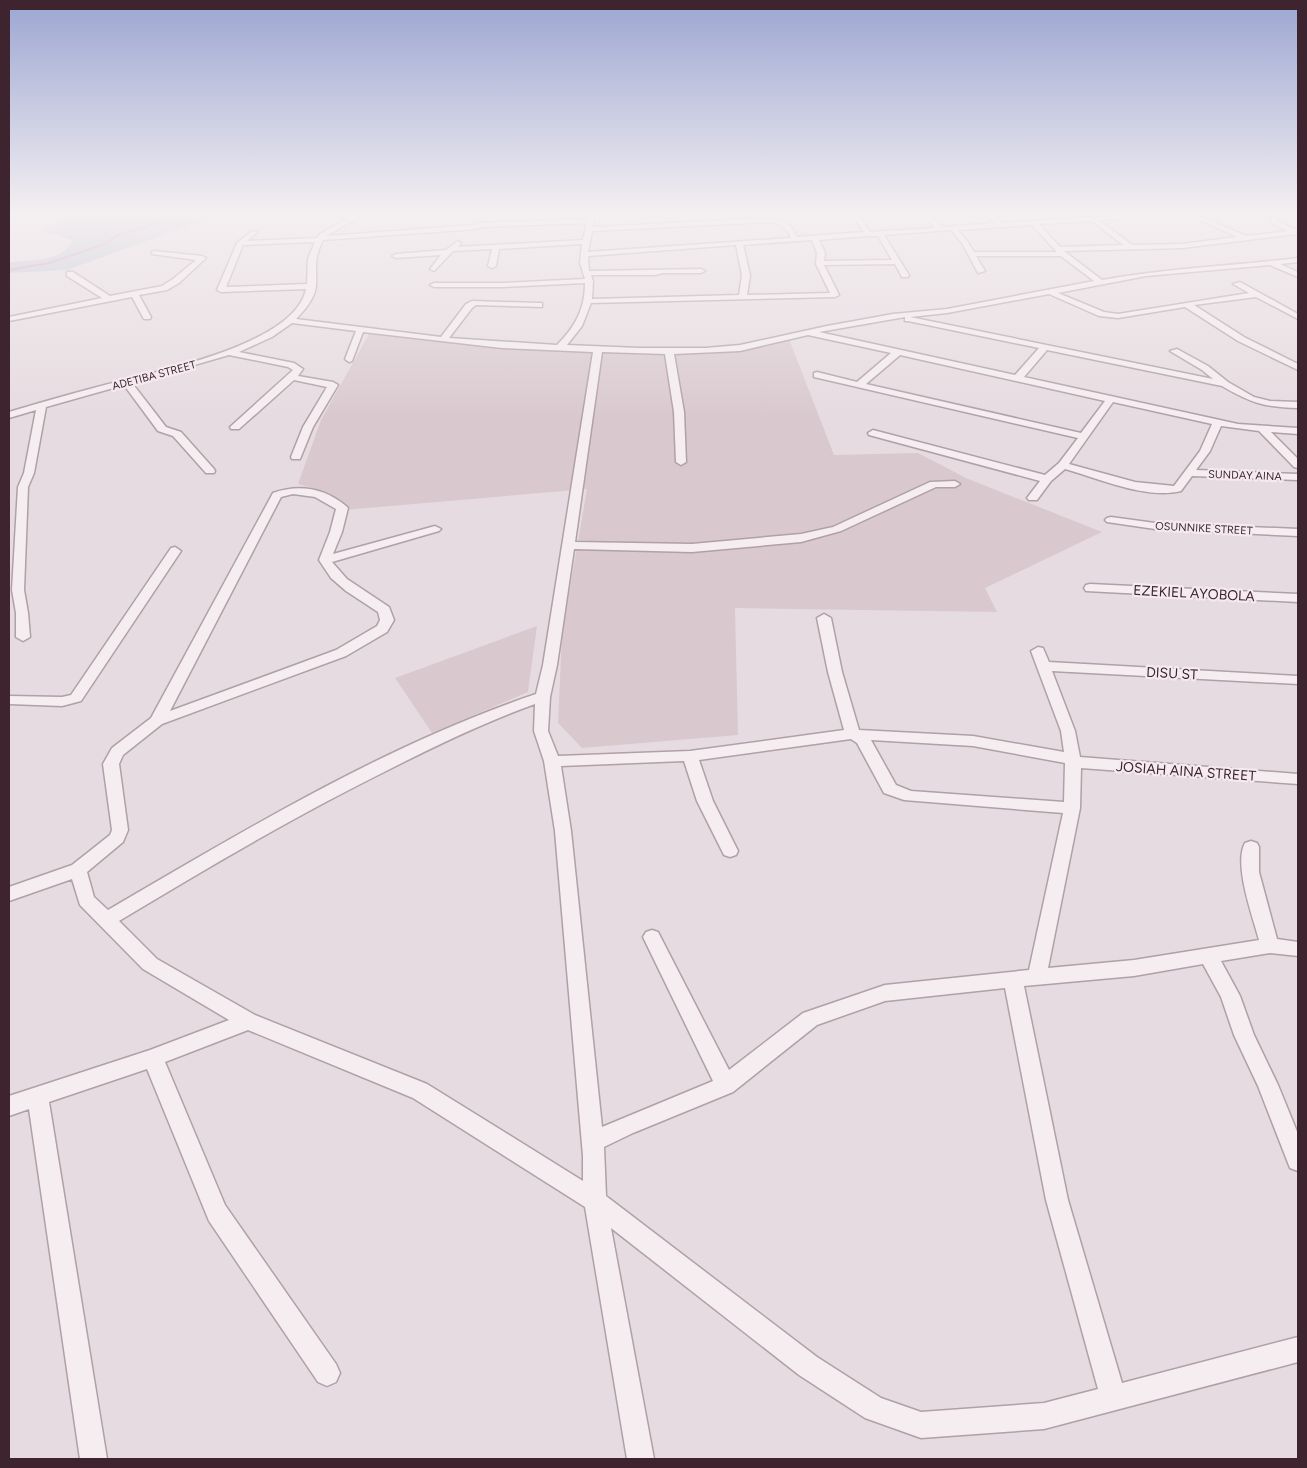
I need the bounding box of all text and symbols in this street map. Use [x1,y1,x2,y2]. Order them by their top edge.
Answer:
street label: ADETIBA STREET [111,358,197,393]
street label: SUNDAY AINA [1208,468,1283,483]
street label: OSUNNIKE STREET [1155,519,1253,538]
street label: EZEKIEL AYOBOLA [1133,582,1256,605]
street label: DISU ST [1146,664,1199,683]
street label: JOSIAH AINA STREET [1115,758,1257,785]

